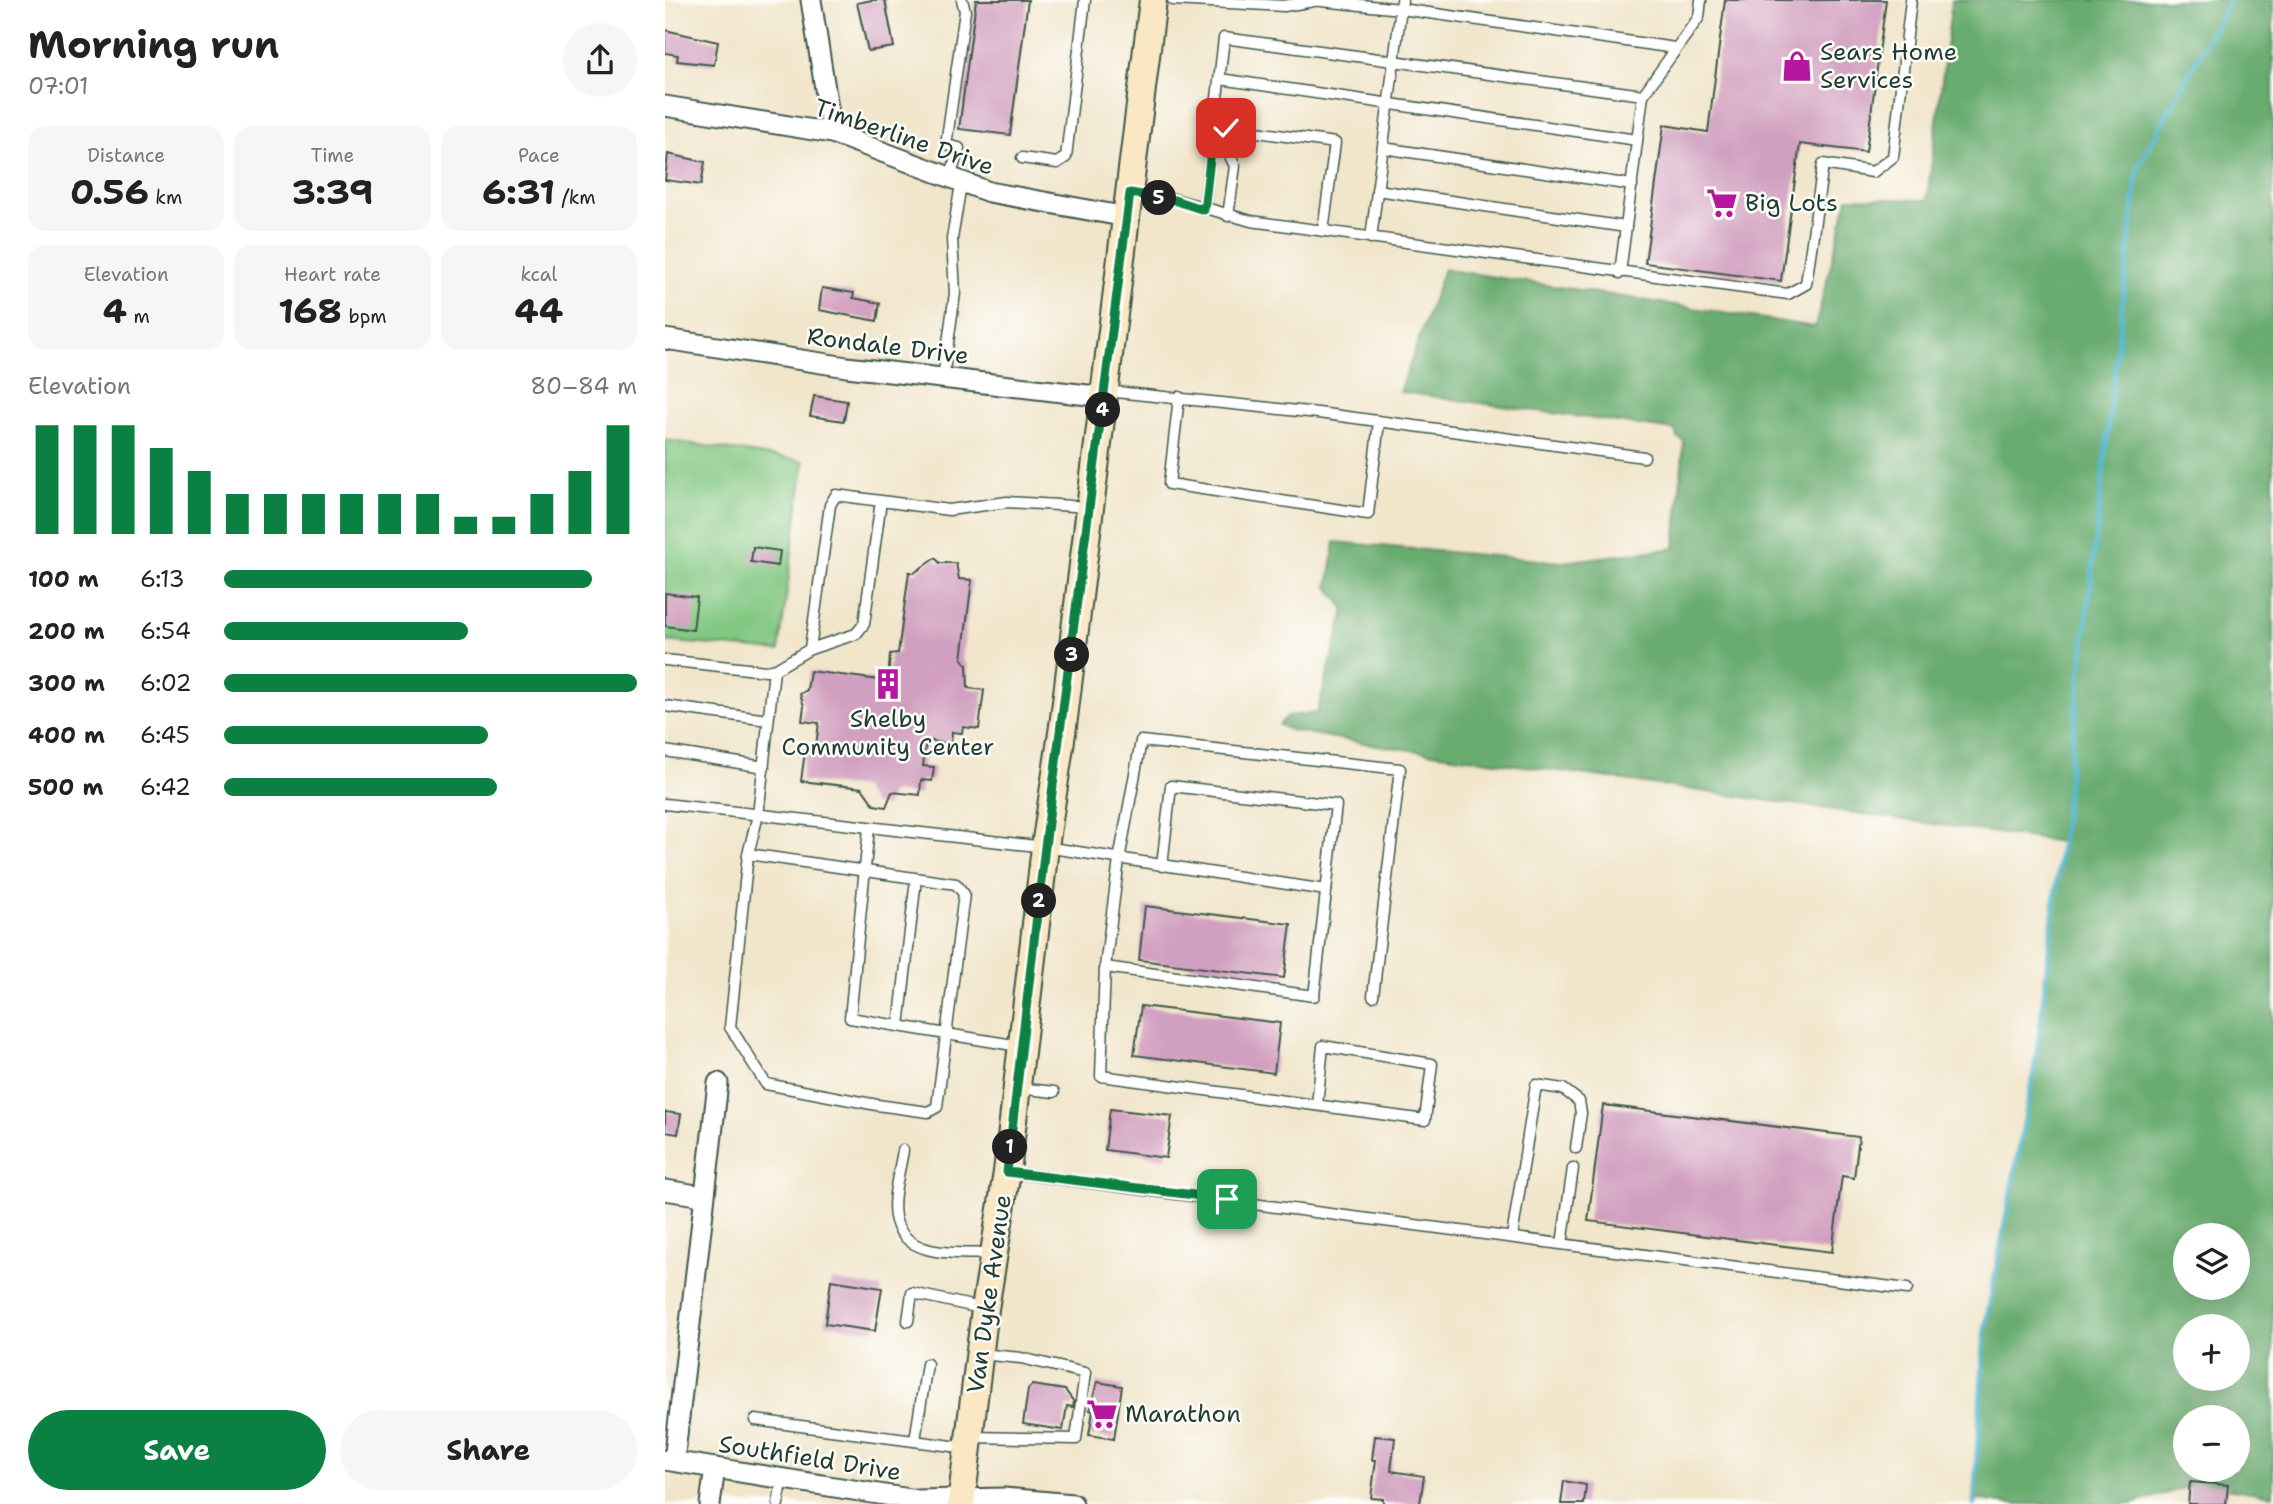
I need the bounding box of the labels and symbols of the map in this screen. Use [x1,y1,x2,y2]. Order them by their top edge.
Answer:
place label: Sears Home Services [1820,36,1957,96]
shop icon: Sears Home Services [1780,49,1814,83]
street label: Timberline Drive [810,91,998,183]
pin [1196,98,1256,158]
pin: 5 [1141,180,1177,216]
supermarket icon: Big Lots [1705,186,1739,220]
place label: Big Lots [1745,187,1838,219]
street label: Rondale Drive [805,320,971,372]
pin: 4 [1085,392,1121,428]
pin: 3 [1055,638,1089,672]
building icon: Shelby Community Center [871,667,905,701]
place label: Shelby Community Center [782,703,994,763]
pin: 2 [1021,884,1057,918]
pin: 1 [993,1130,1027,1164]
pin [1197,1169,1257,1229]
street label: Van Dyke Avenue [959,1192,1019,1396]
supermarket icon: Marathon [1085,1397,1119,1431]
place label: Marathon [1125,1398,1241,1430]
street label: Southfield Drive [716,1428,904,1488]

